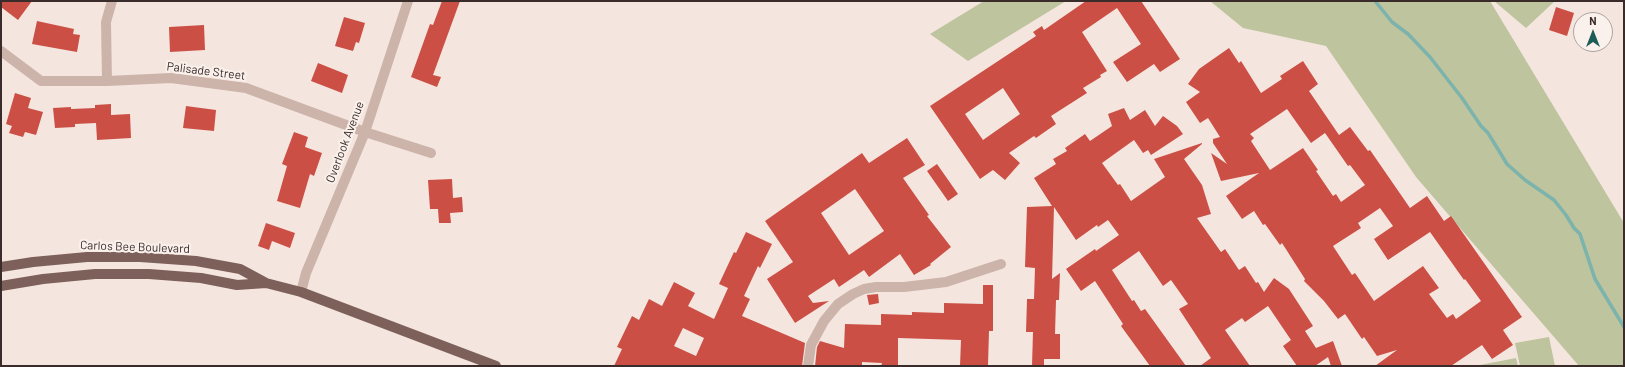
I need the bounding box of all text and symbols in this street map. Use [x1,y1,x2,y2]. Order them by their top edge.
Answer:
north arrow [1573,12,1613,52]
text: N [1589,14,1597,27]
street label: Palisade Street [166,59,246,83]
street label: Overlook Avenue [323,99,367,185]
street label: Carlos Bee Boulevard [80,238,190,256]

